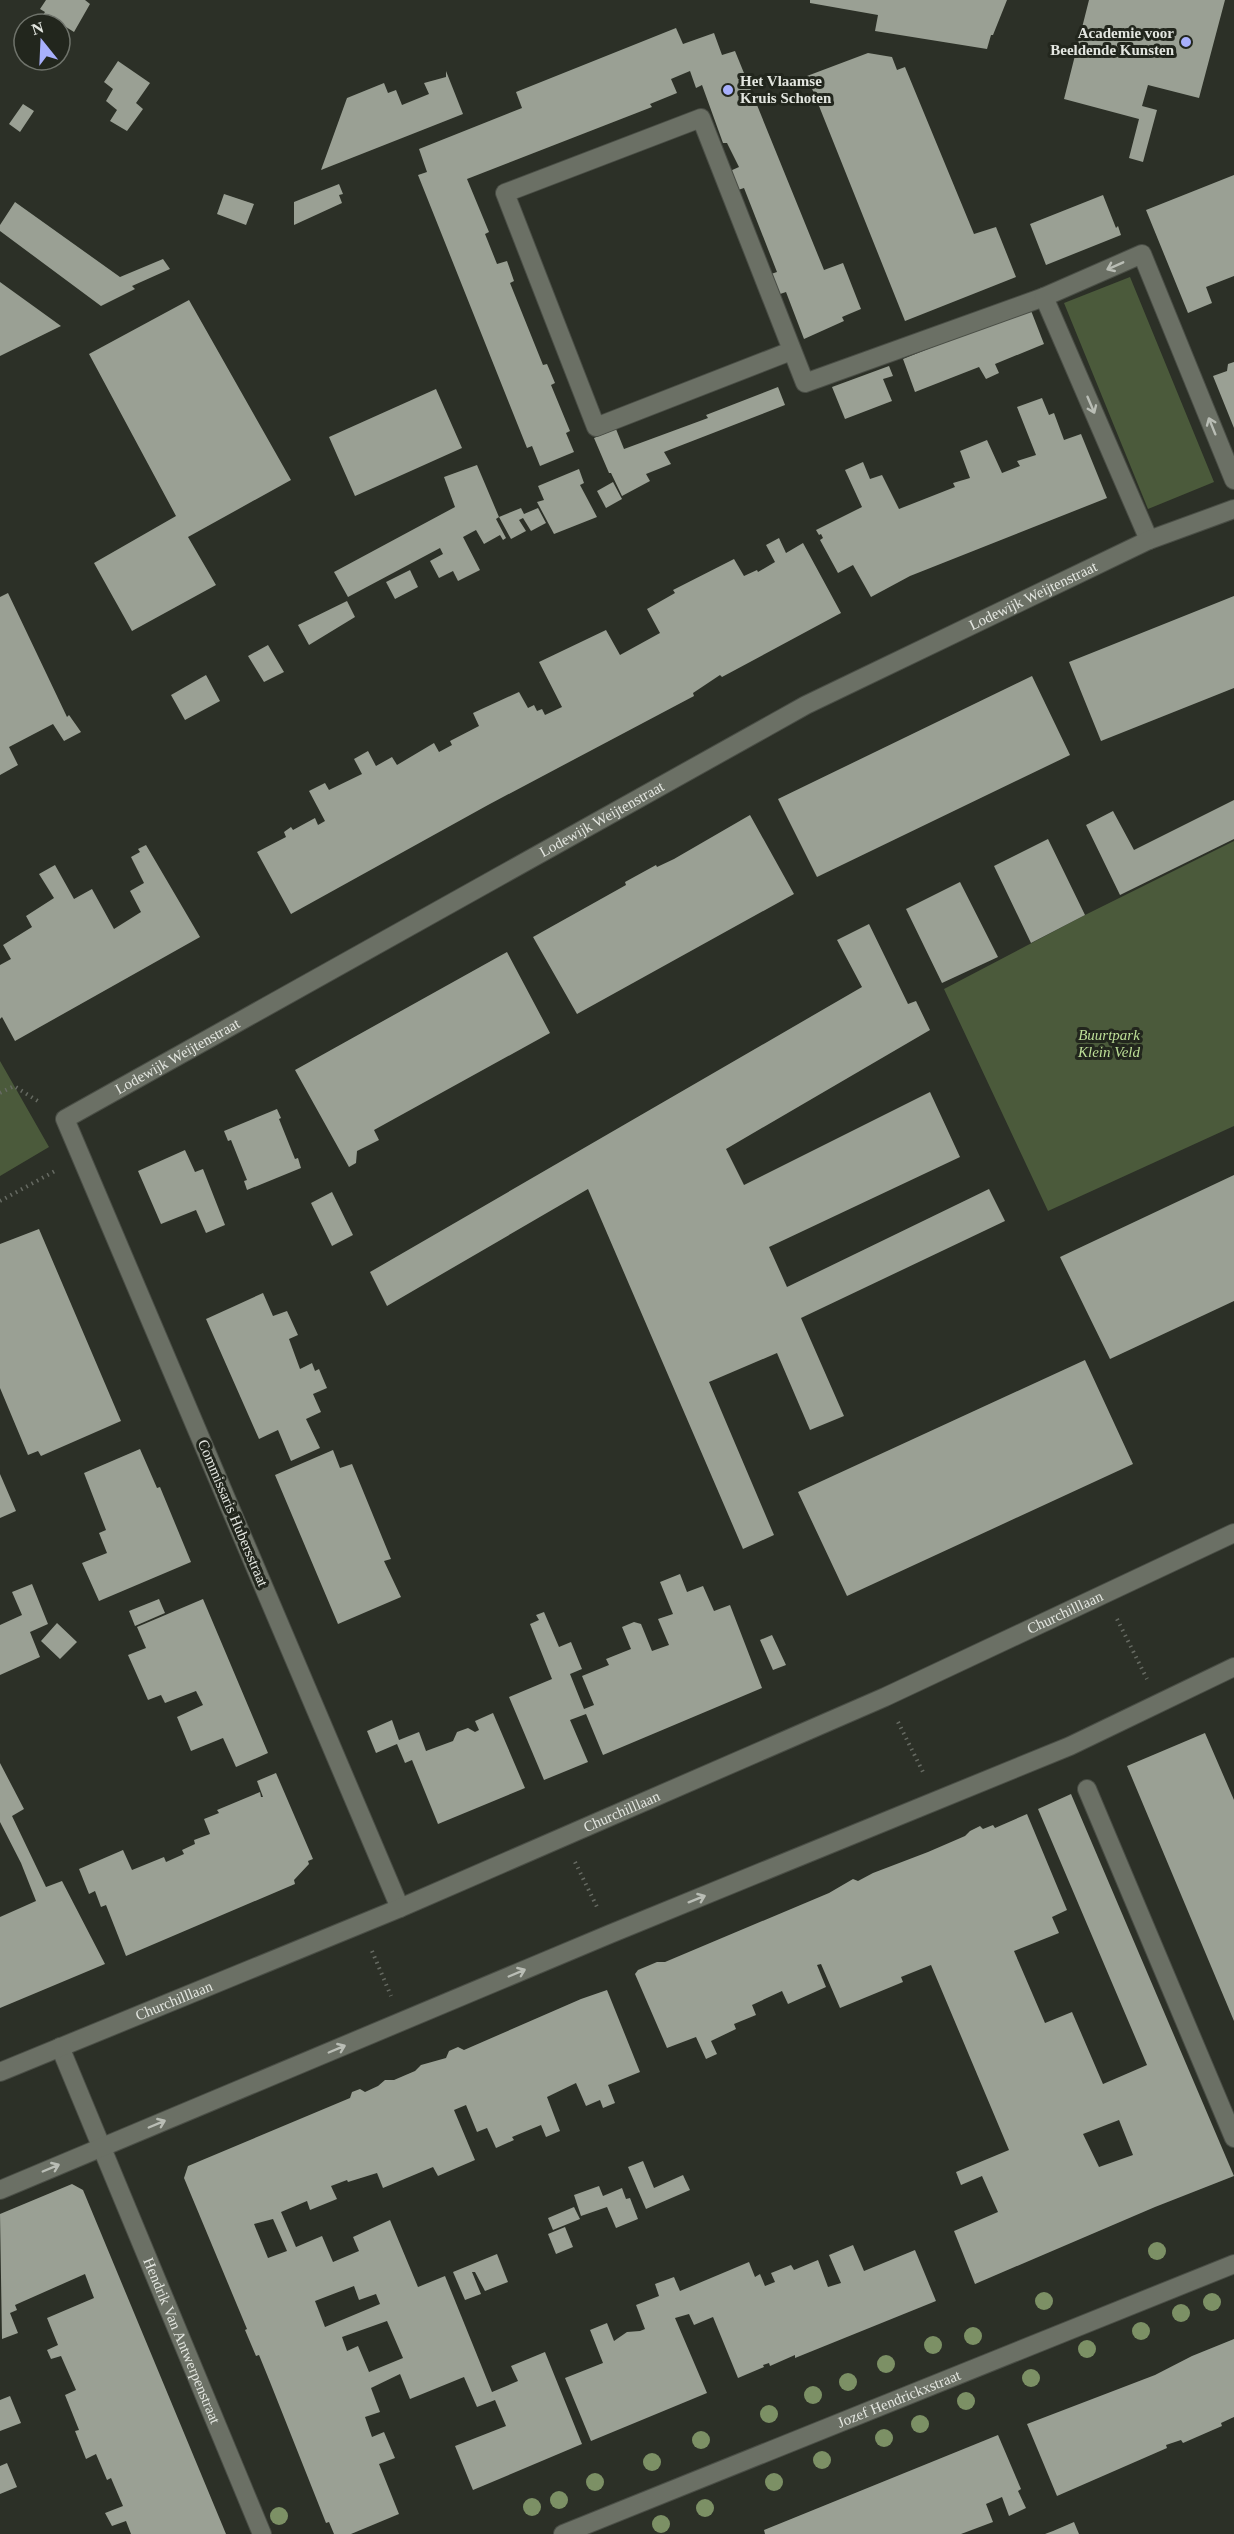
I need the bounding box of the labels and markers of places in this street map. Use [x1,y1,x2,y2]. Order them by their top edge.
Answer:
place label: Academie voor Beeldende Kunsten [1050,25,1175,58]
marker: Academie voor Beeldende Kunsten [1179,35,1193,49]
place label: Het Vlaamse Kruis Schoten [740,73,832,106]
marker: Het Vlaamse Kruis Schoten [721,83,735,97]

